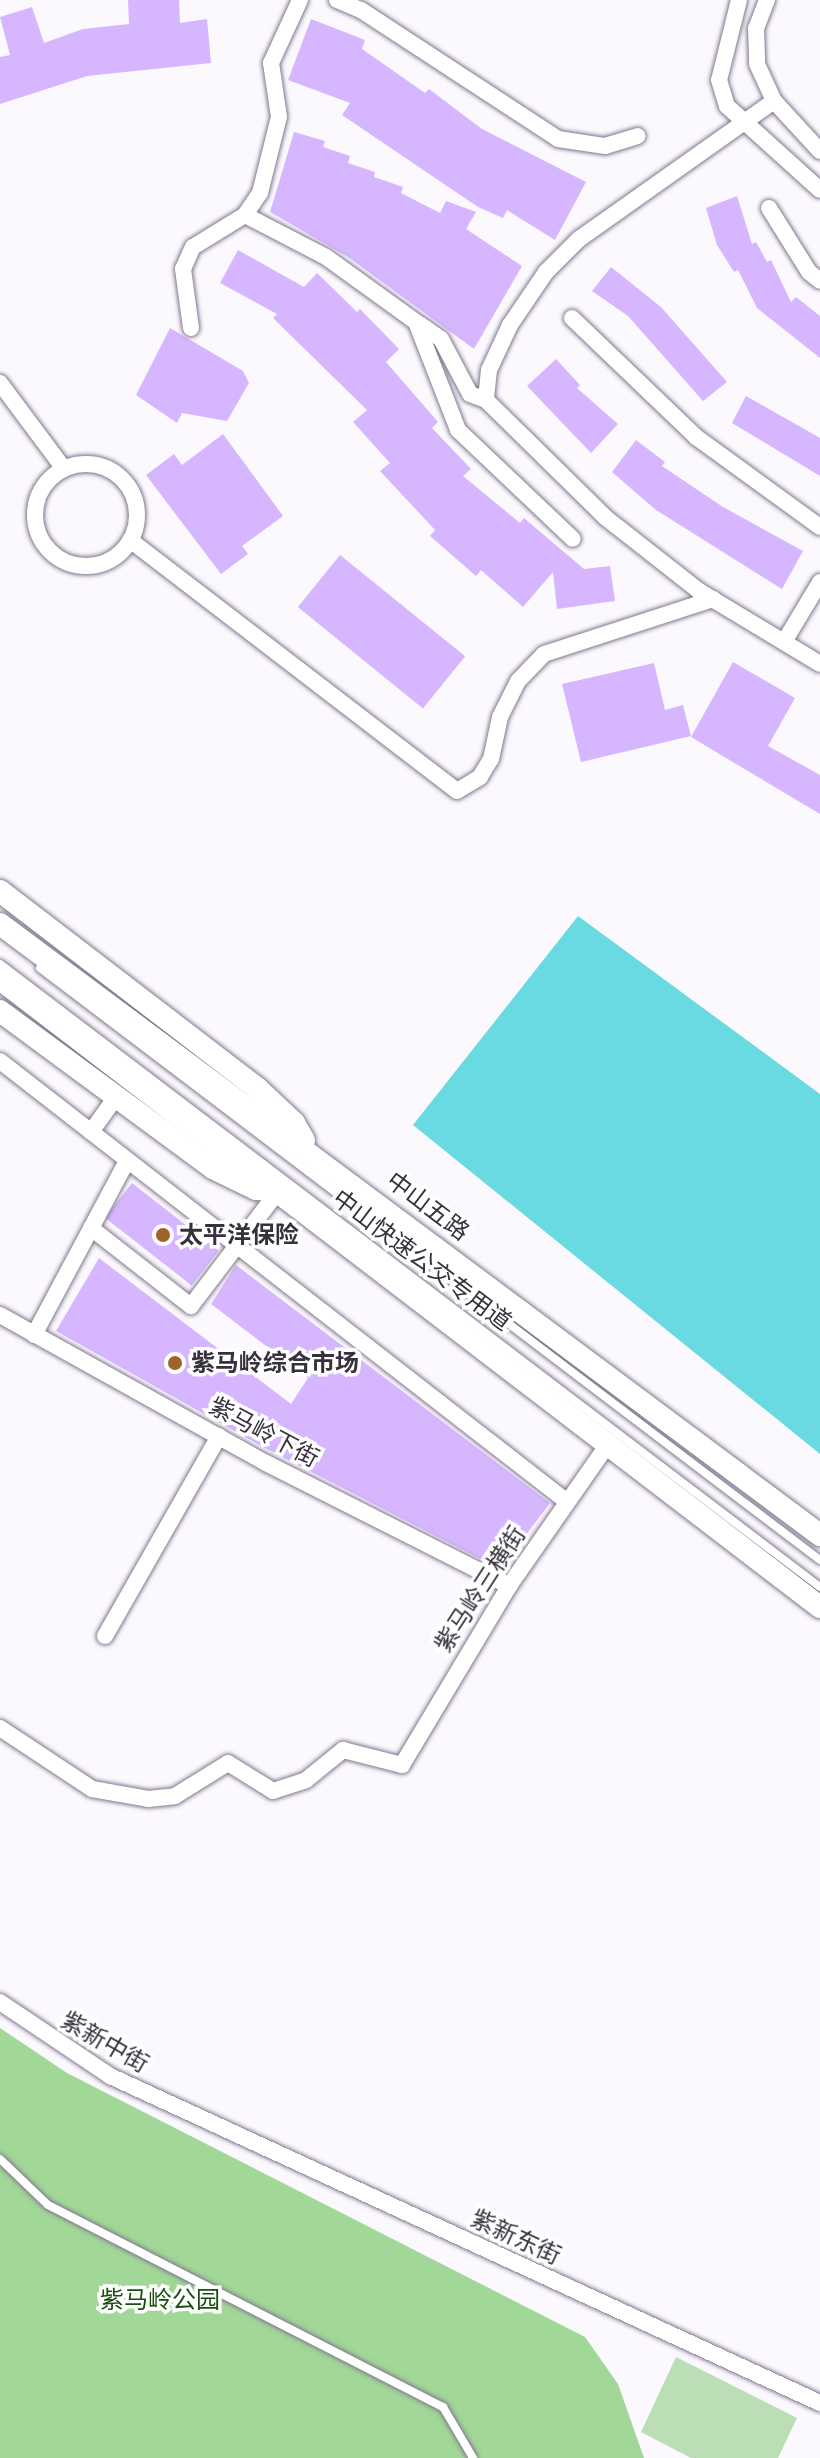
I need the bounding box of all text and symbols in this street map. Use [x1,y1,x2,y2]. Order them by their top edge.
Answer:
street label: 中山五路 [381,1166,475,1246]
street label: 中山快速公交专用道 [327,1184,517,1336]
place label: 太平洋保险 [179,1221,299,1249]
marker: 太平洋保险 [154,1226,172,1244]
place label: 紫马岭综合市场 [191,1349,359,1377]
marker: 紫马岭综合市场 [166,1354,184,1372]
street label: 紫马岭下街 [204,1391,324,1473]
street label: 紫马岭三横街 [429,1521,531,1657]
street label: 紫新中街 [56,2006,154,2078]
street label: 紫新东街 [466,2204,566,2270]
park label: 紫马岭公园 [100,2286,220,2314]

